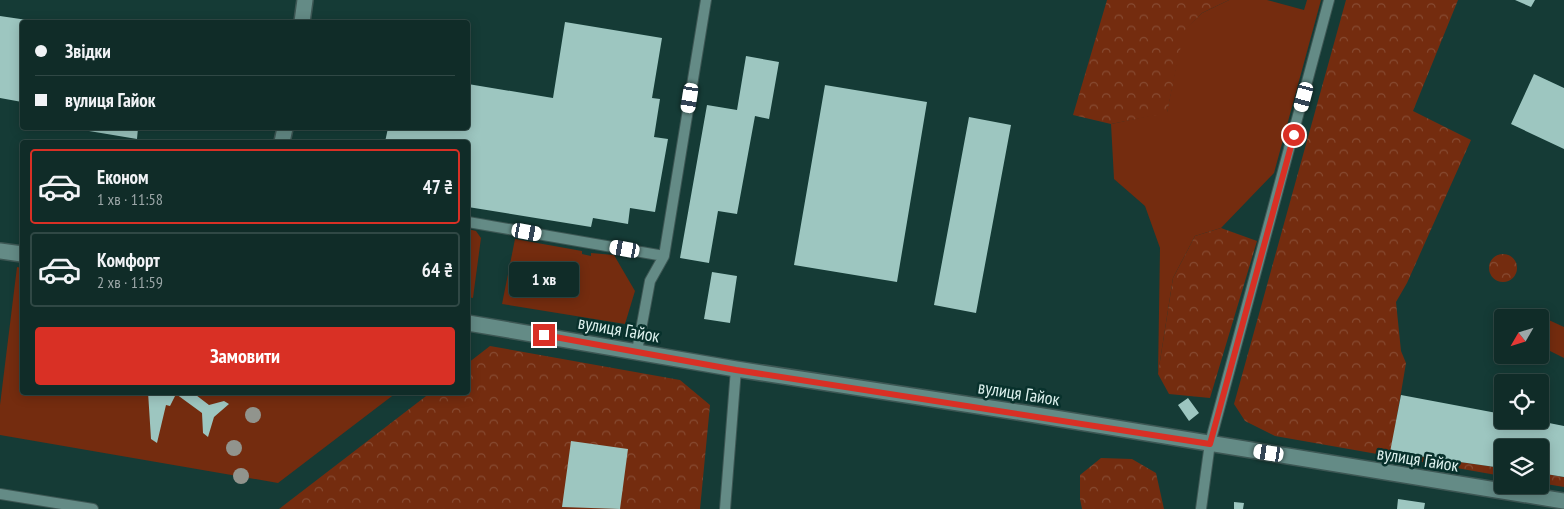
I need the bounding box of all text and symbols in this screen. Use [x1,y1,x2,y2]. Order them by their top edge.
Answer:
text: Звідки [65,39,111,63]
car [1292,81,1315,113]
car [680,82,699,114]
text: вулиця Гайок [65,88,156,112]
route start [1283,124,1305,146]
icon: car [37,164,82,209]
text: Економ [97,165,149,189]
text: 47 ₴ [423,175,453,199]
text: 1 хв · 11:58 [97,189,163,209]
car [510,222,543,242]
car [608,239,641,259]
icon: car [37,247,82,292]
text: Комфорт [97,248,160,272]
text: 64 ₴ [422,258,453,282]
callout: 1 хв [509,262,579,298]
text: 1 хв [532,269,556,289]
text: 2 хв · 11:59 [97,272,163,292]
north arrow [1494,309,1549,364]
map controls [1494,309,1549,494]
street label: вулиця Гайок [576,311,662,347]
route end [533,324,555,346]
button: Замовити [35,327,455,385]
button: locate [1494,374,1549,429]
street label: вулиця Гайок [977,375,1062,411]
button: layers [1494,439,1549,494]
street label: вулиця Гайок [1376,441,1461,477]
car [1253,443,1284,463]

